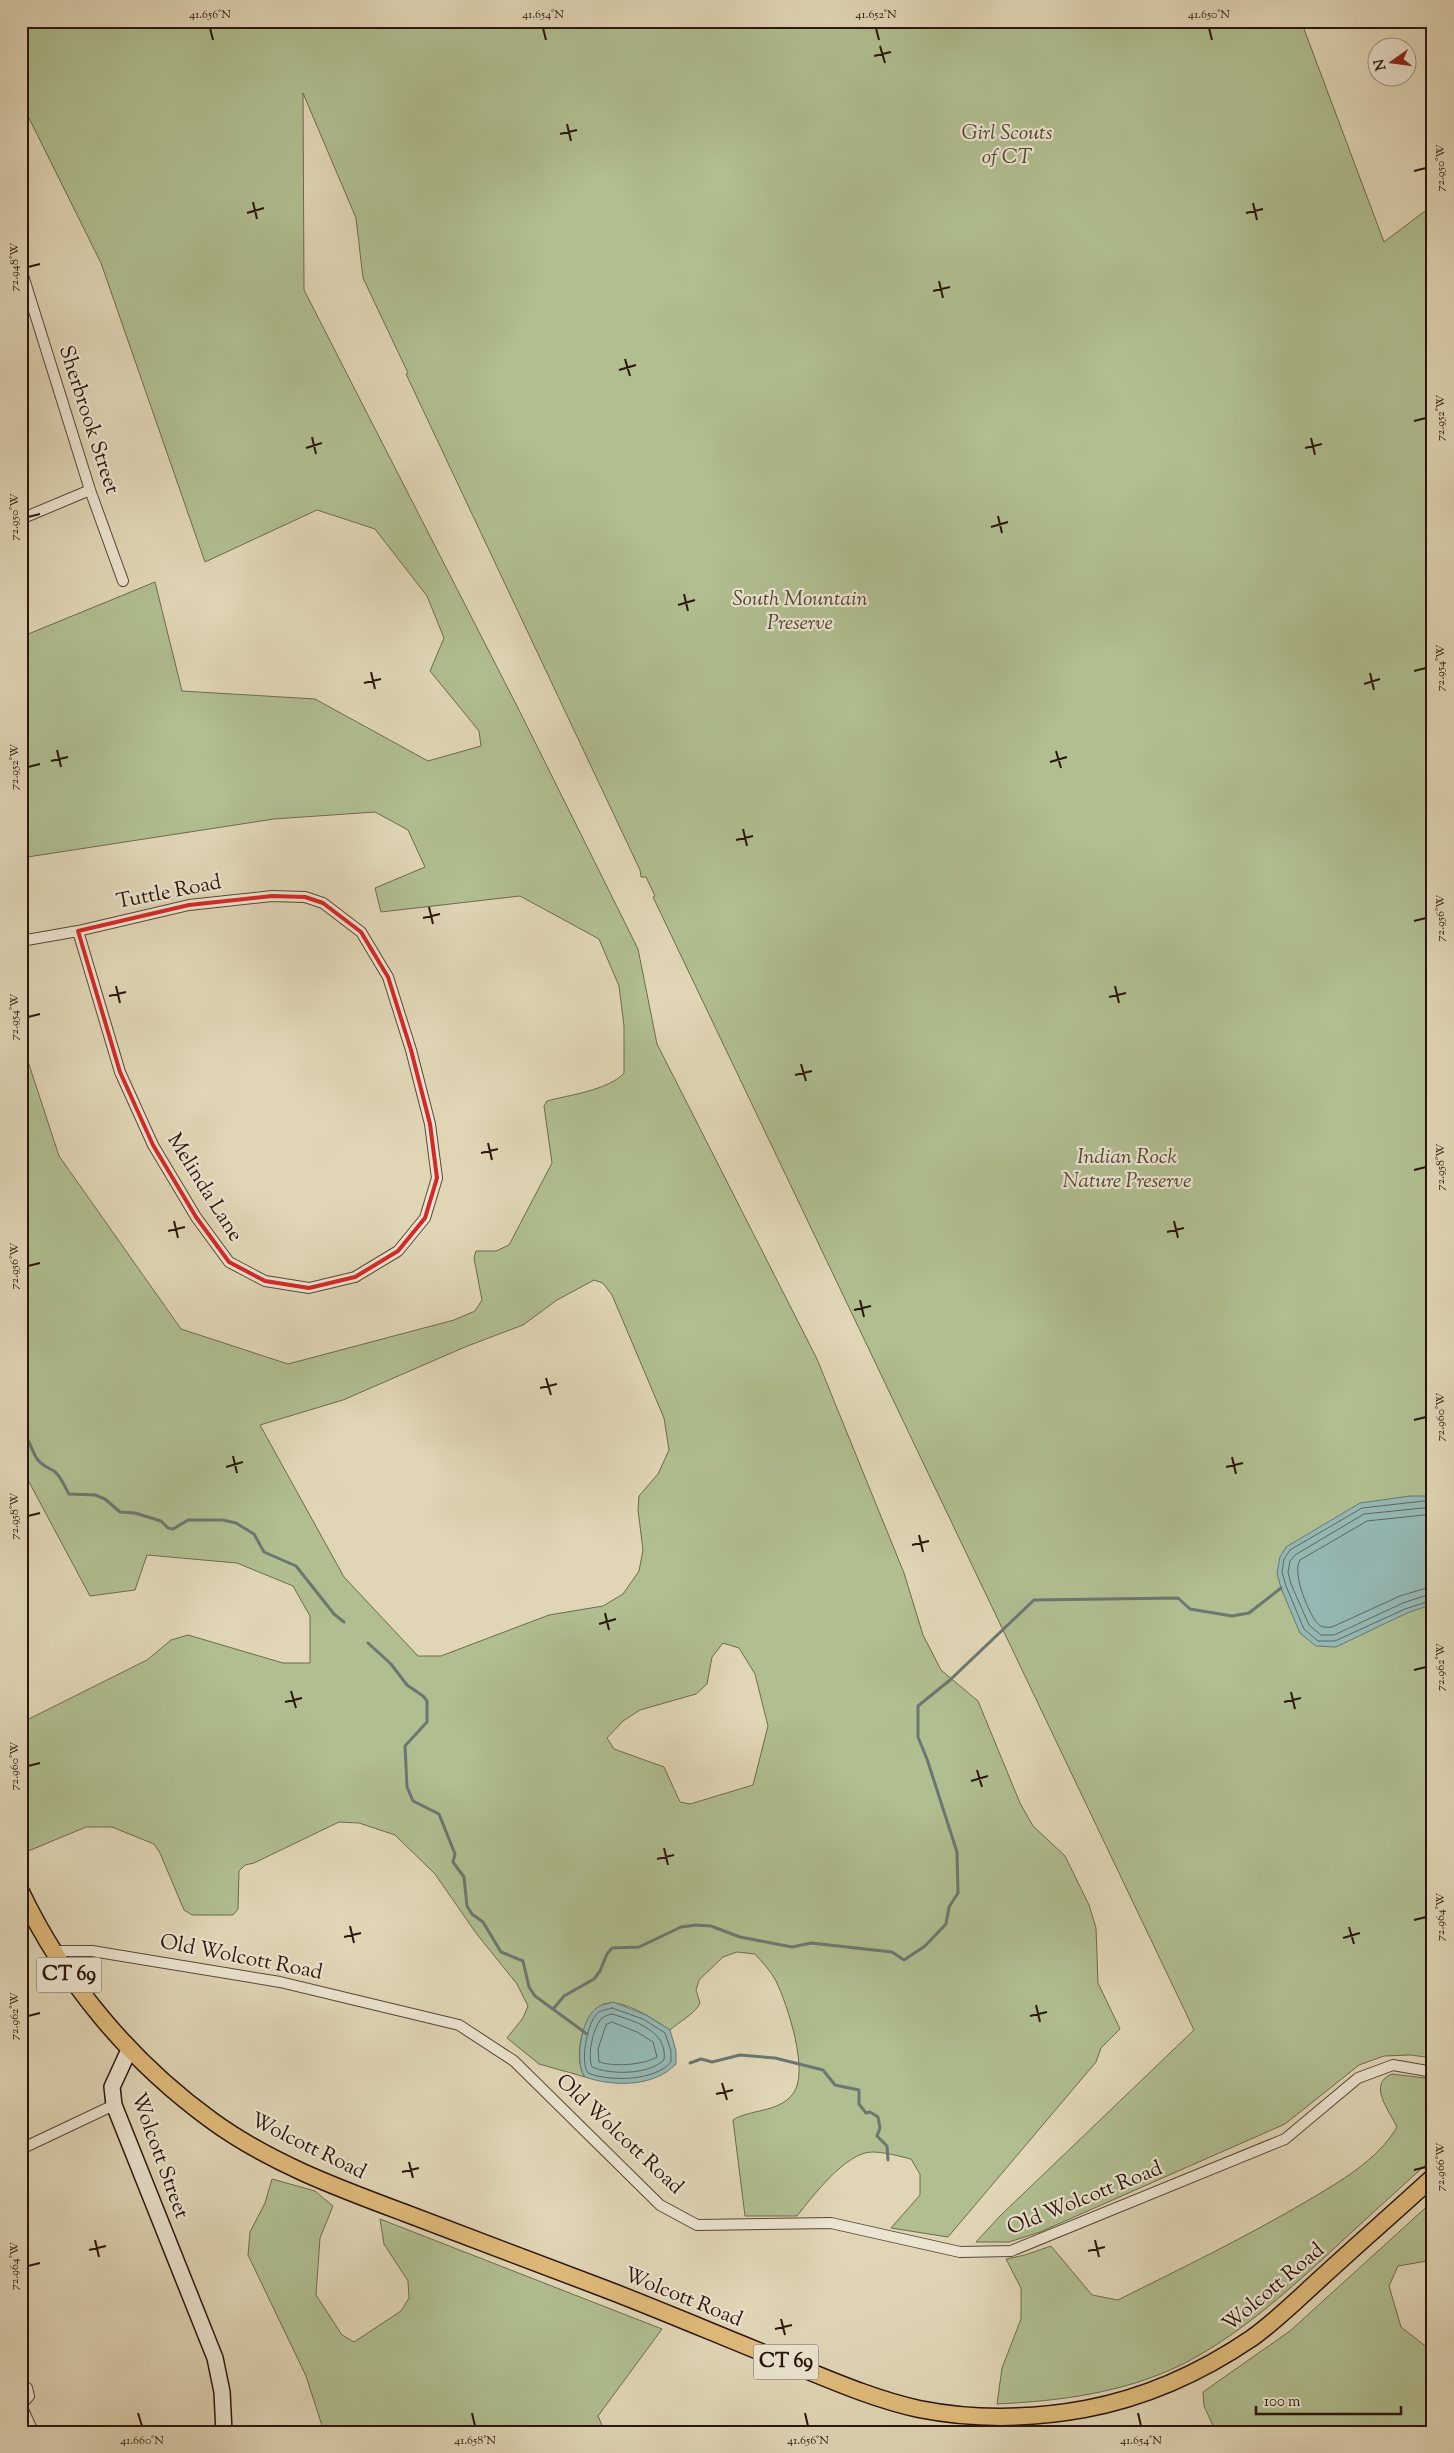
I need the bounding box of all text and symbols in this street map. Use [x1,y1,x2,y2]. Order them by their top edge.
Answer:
text: 41.656°N [189,6,231,24]
text: 41.654°N [522,6,564,24]
text: 41.652°N [855,6,897,24]
text: 41.650°N [1188,6,1230,24]
north arrow [1366,38,1416,88]
text: N [1370,57,1392,73]
park label: Girl Scouts of CT [962,119,1052,173]
text: 72.950°W [1432,144,1450,191]
text: 72.948°W [6,242,24,291]
street label: Sherbrook Street [50,342,126,498]
text: 72.952°W [1432,394,1450,441]
text: 72.950°W [6,493,24,540]
park label: South Mountain Preserve [732,585,868,639]
text: 72.954°W [1432,644,1450,691]
text: 72.952°W [6,743,24,790]
street label: Tuttle Road [114,868,224,918]
text: 72.956°W [1432,894,1450,941]
text: 72.954°W [6,993,24,1040]
street label: Melinda Lane [159,1128,249,1248]
park label: Indian Rock Nature Preserve [1063,1143,1191,1197]
text: 72.958°W [1432,1143,1450,1190]
text: 72.956°W [6,1242,24,1289]
text: 72.960°W [1432,1392,1450,1441]
text: 72.958°W [6,1492,24,1539]
text: 72.962°W [1432,1642,1450,1691]
text: 72.960°W [6,1741,24,1790]
text: 72.964°W [1432,1892,1450,1941]
street label: Old Wolcott Road [157,1928,325,1989]
road number: CT 69 [36,1958,102,1992]
text: 72.962°W [6,1991,24,2040]
street label: Old Wolcott Road [548,2068,690,2202]
street label: Wolcott Street [122,2089,196,2223]
street label: Wolcott Road [245,2106,371,2188]
text: 72.966°W [1432,2142,1450,2191]
street label: Old Wolcott Road [1003,2154,1167,2244]
street label: Wolcott Road [1216,2236,1332,2340]
text: 72.964°W [6,2241,24,2290]
street label: Wolcott Road [619,2261,747,2335]
road number: CT 69 [754,2344,818,2380]
scale bar [1256,2383,1402,2415]
text: 100 m [1264,2392,1301,2413]
text: 41.660°N [120,2432,164,2450]
text: 41.658°N [454,2432,496,2450]
text: 41.656°N [787,2432,829,2450]
text: 41.654°N [1120,2432,1162,2450]

